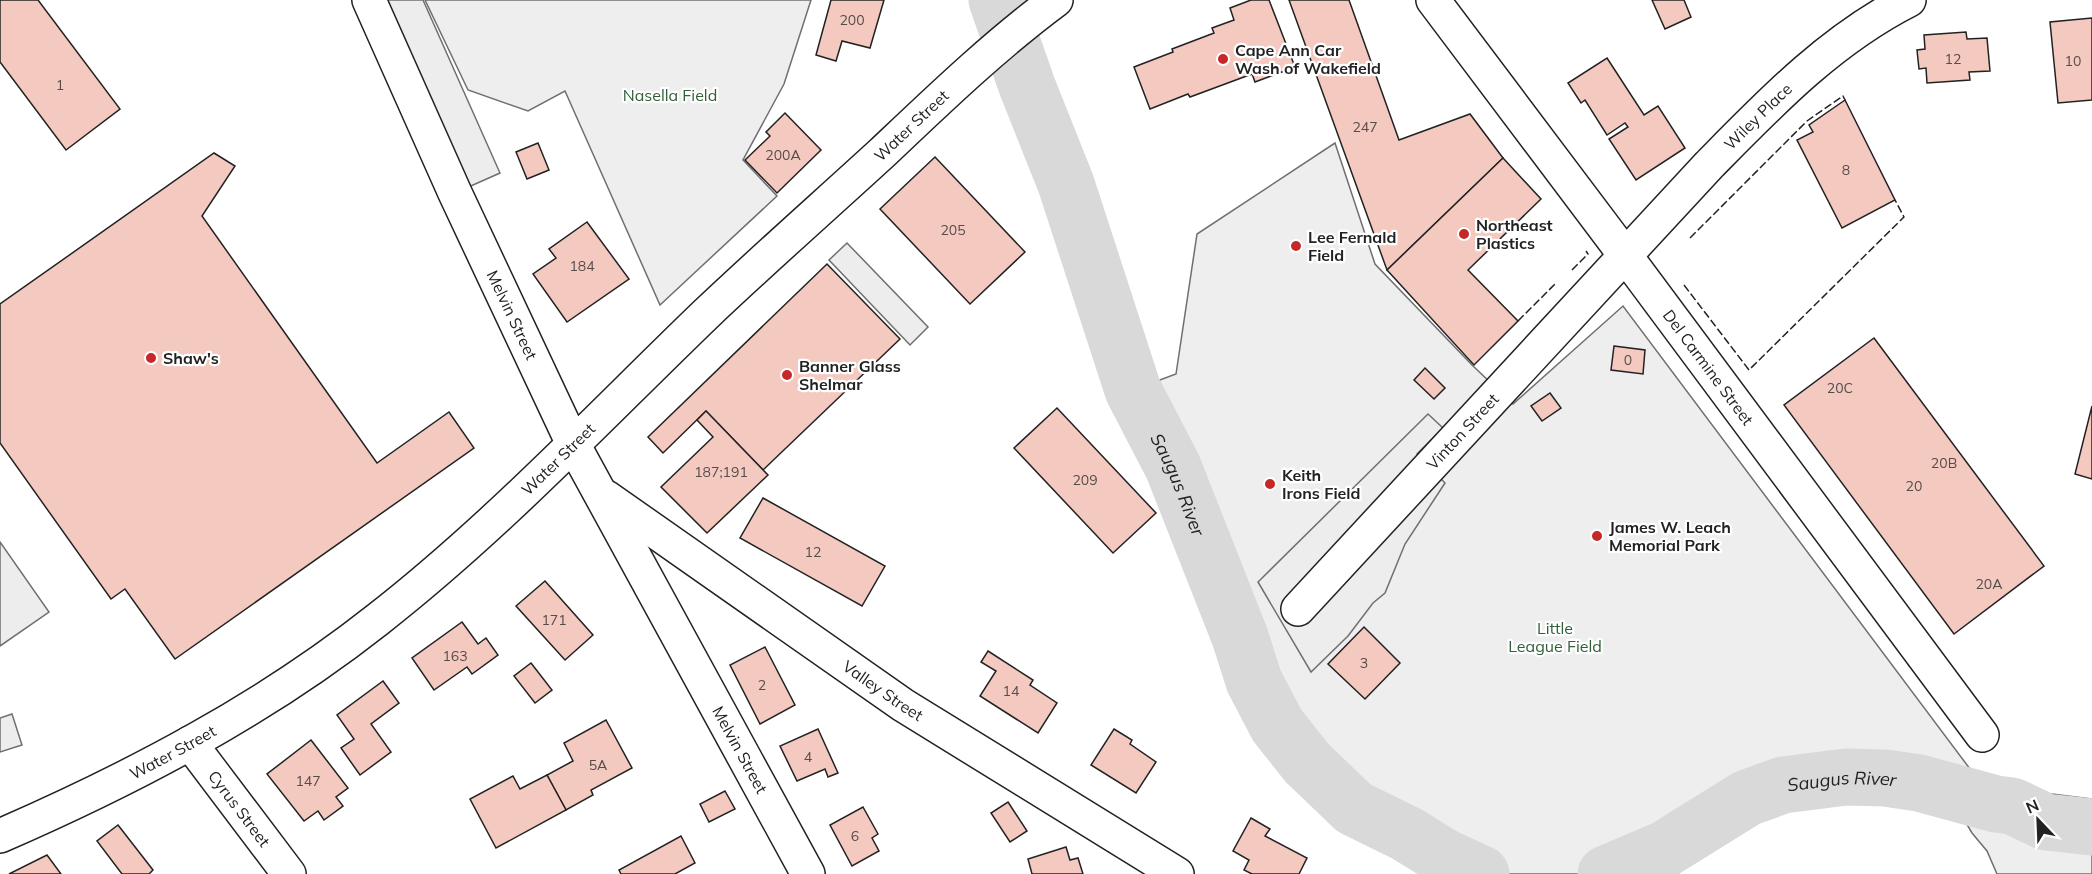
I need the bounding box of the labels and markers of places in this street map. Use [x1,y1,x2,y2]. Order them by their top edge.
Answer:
place label: Cape Ann Car Wash of Wakefield [1235,40,1381,78]
marker: Cape Ann Car Wash of Wakefield [1216,52,1230,66]
place label: Northeast Plastics [1476,215,1553,253]
place label: Lee Fernald Field [1308,227,1396,265]
marker: Northeast Plastics [1457,227,1471,241]
marker: Lee Fernald Field [1289,239,1303,253]
place label: Shaw's [163,348,219,368]
marker: Shaw's [144,351,158,365]
place label: Banner Glass Shelmar [799,356,901,394]
marker: Banner Glass Shelmar [780,368,794,382]
place label: Keith Irons Field [1282,465,1360,503]
marker: Keith Irons Field [1263,477,1277,491]
place label: James W. Leach Memorial Park [1609,517,1731,555]
marker: James W. Leach Memorial Park [1590,529,1604,543]

